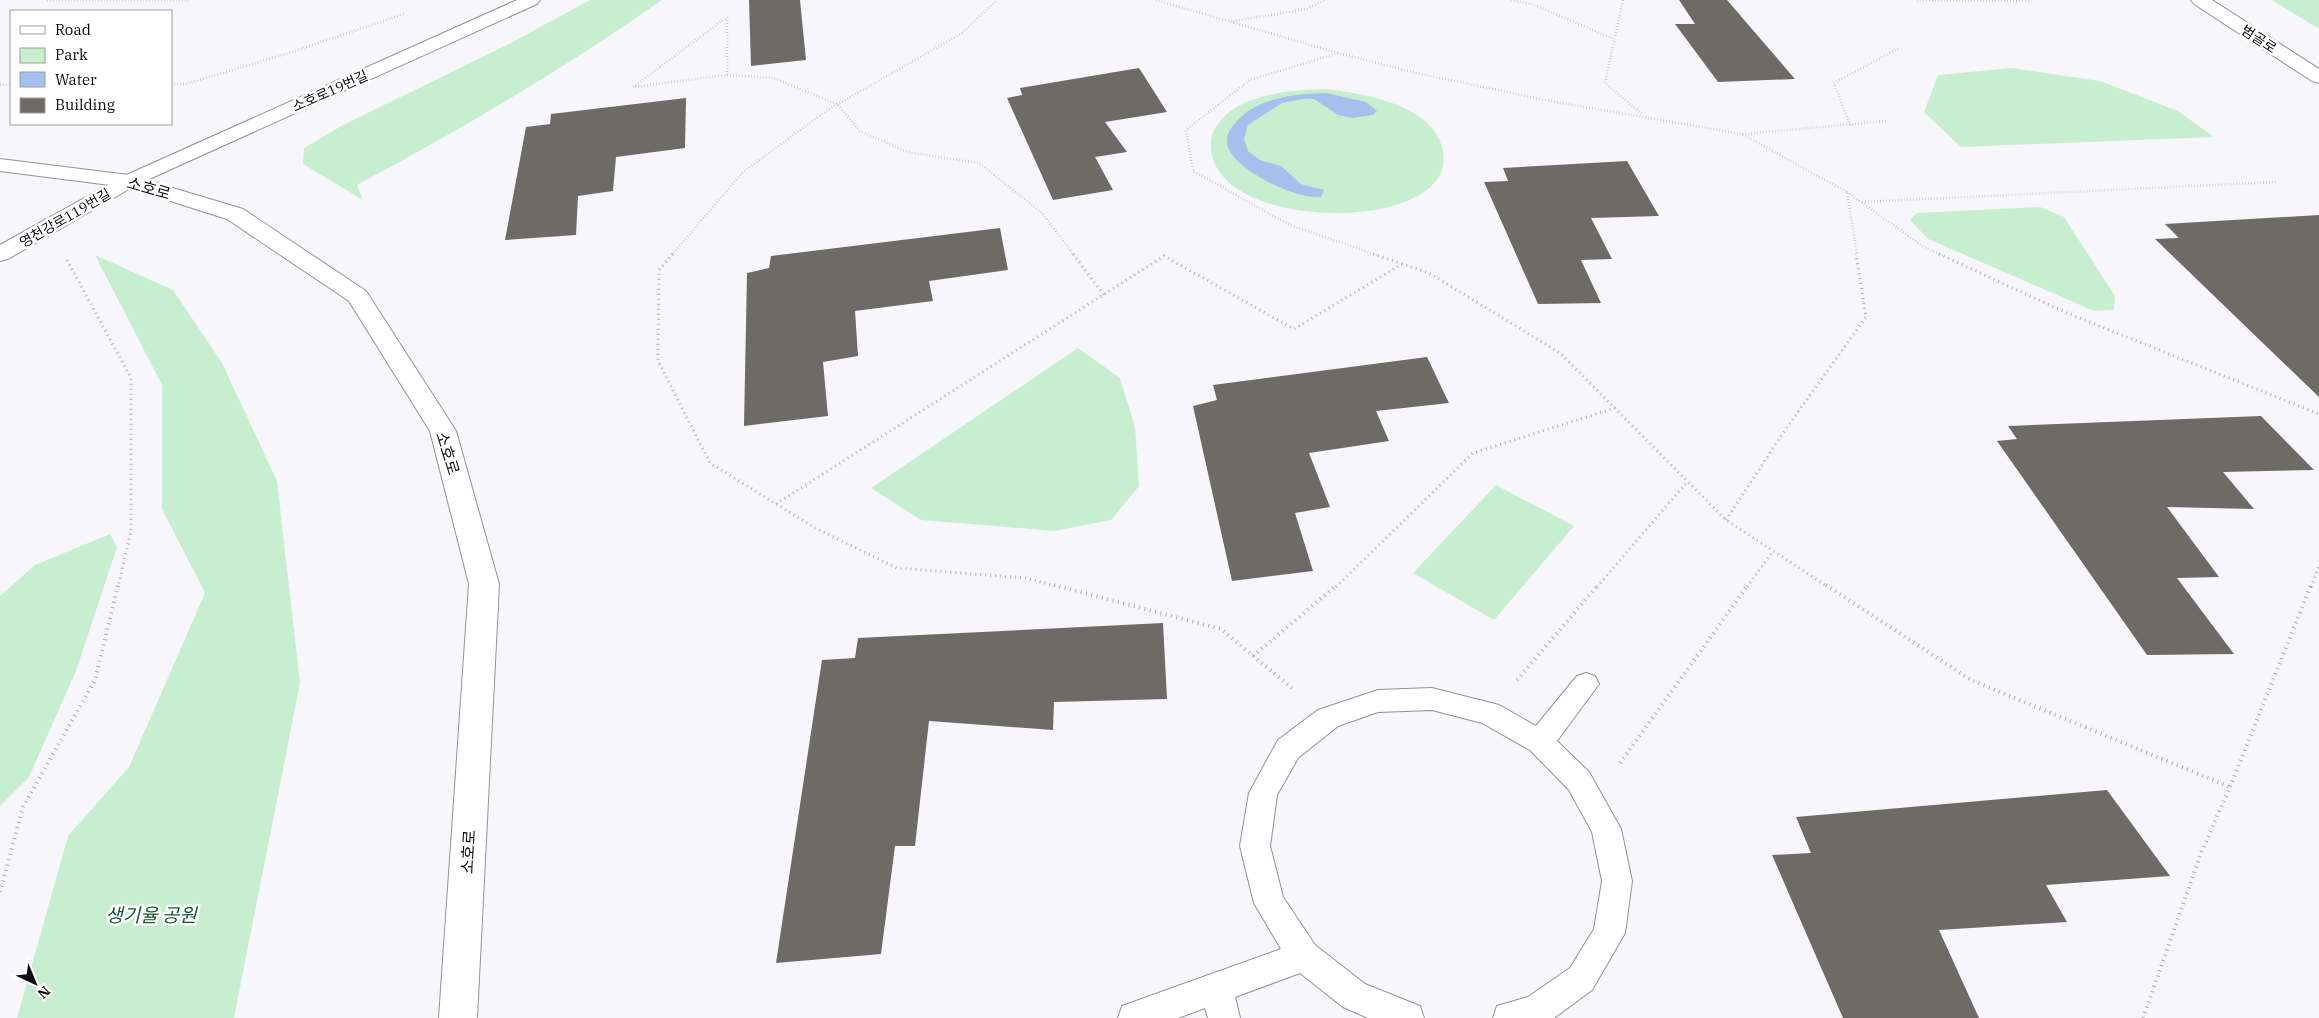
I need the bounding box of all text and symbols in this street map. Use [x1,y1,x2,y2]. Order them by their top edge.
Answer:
legend [10,10,172,125]
text: Road [55,20,91,39]
street label: 범골로 [2238,21,2280,57]
text: Park [55,45,88,64]
street label: 소호로19번길 [289,66,371,116]
text: Water [55,70,97,89]
text: Building [55,95,115,114]
street label: 소호로 [125,172,173,204]
street label: 영천강로119번길 [16,185,114,251]
street label: 소호로 [432,429,464,477]
street label: 소호로 [457,829,479,875]
park label: 생기율 공원 [105,903,198,927]
north arrow [10,958,60,1008]
text: N [34,982,54,1003]

